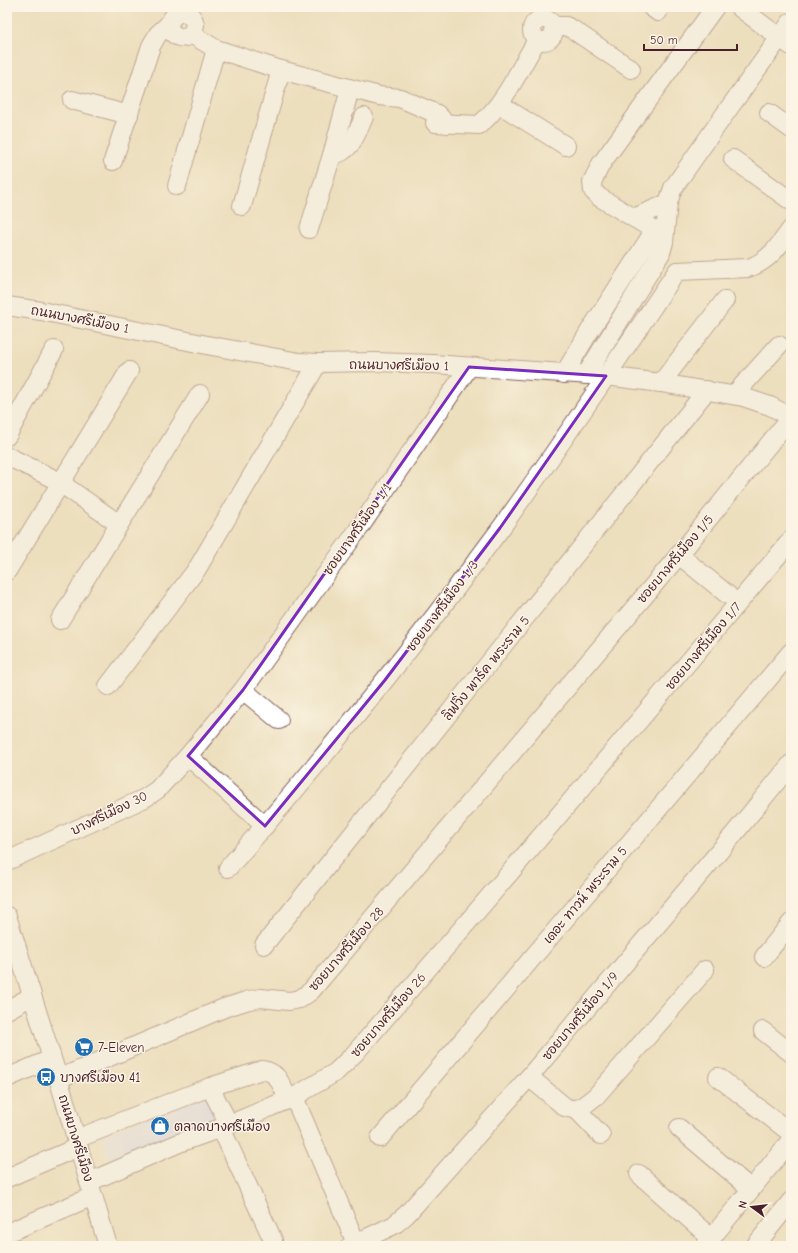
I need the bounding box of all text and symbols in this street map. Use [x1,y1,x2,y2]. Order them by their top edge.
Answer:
scale bar [644,26,737,52]
text: 50 m [650,33,678,47]
street label: ถนนบางศรีเมือง 1 [30,301,131,336]
street label: ถนนบางศรีเมือง 1 [349,356,449,373]
street label: ซอยบางศรีเมือง 1/1 [319,480,394,578]
street label: ซอยบางศรีเมือง 1/5 [633,511,716,606]
street label: ซอยบางศรีเมือง 1/3 [402,557,481,655]
street label: ซอยบางศรีเมือง 1/7 [661,598,744,693]
street label: ลิฟวิ่ง พาร์ค พระราม 5 [435,609,533,723]
street label: บางศรีเมือง 30 [68,787,150,838]
street label: เดอะ ทาวน์ พระราม 5 [539,842,630,947]
street label: ซอยบางศรีเมือง 28 [305,903,387,994]
street label: ซอยบางศรีเมือง 1/9 [538,968,621,1063]
street label: ซอยบางศรีเมือง 26 [347,969,429,1060]
supermarket icon: 7-Eleven [73,1036,95,1058]
place label: 7-Eleven [98,1040,144,1055]
bus stop icon: บางศรีเมือง 41 [35,1066,57,1088]
place label: บางศรีเมือง 41 [60,1069,140,1085]
street label: ถนนบางศรีเมือง [56,1092,97,1183]
shop icon: ตลาดบางศรีเมือง [149,1115,171,1137]
place label: ตลาดบางศรีเมือง [174,1118,270,1134]
north arrow [732,1187,772,1227]
text: N [736,1199,750,1210]

